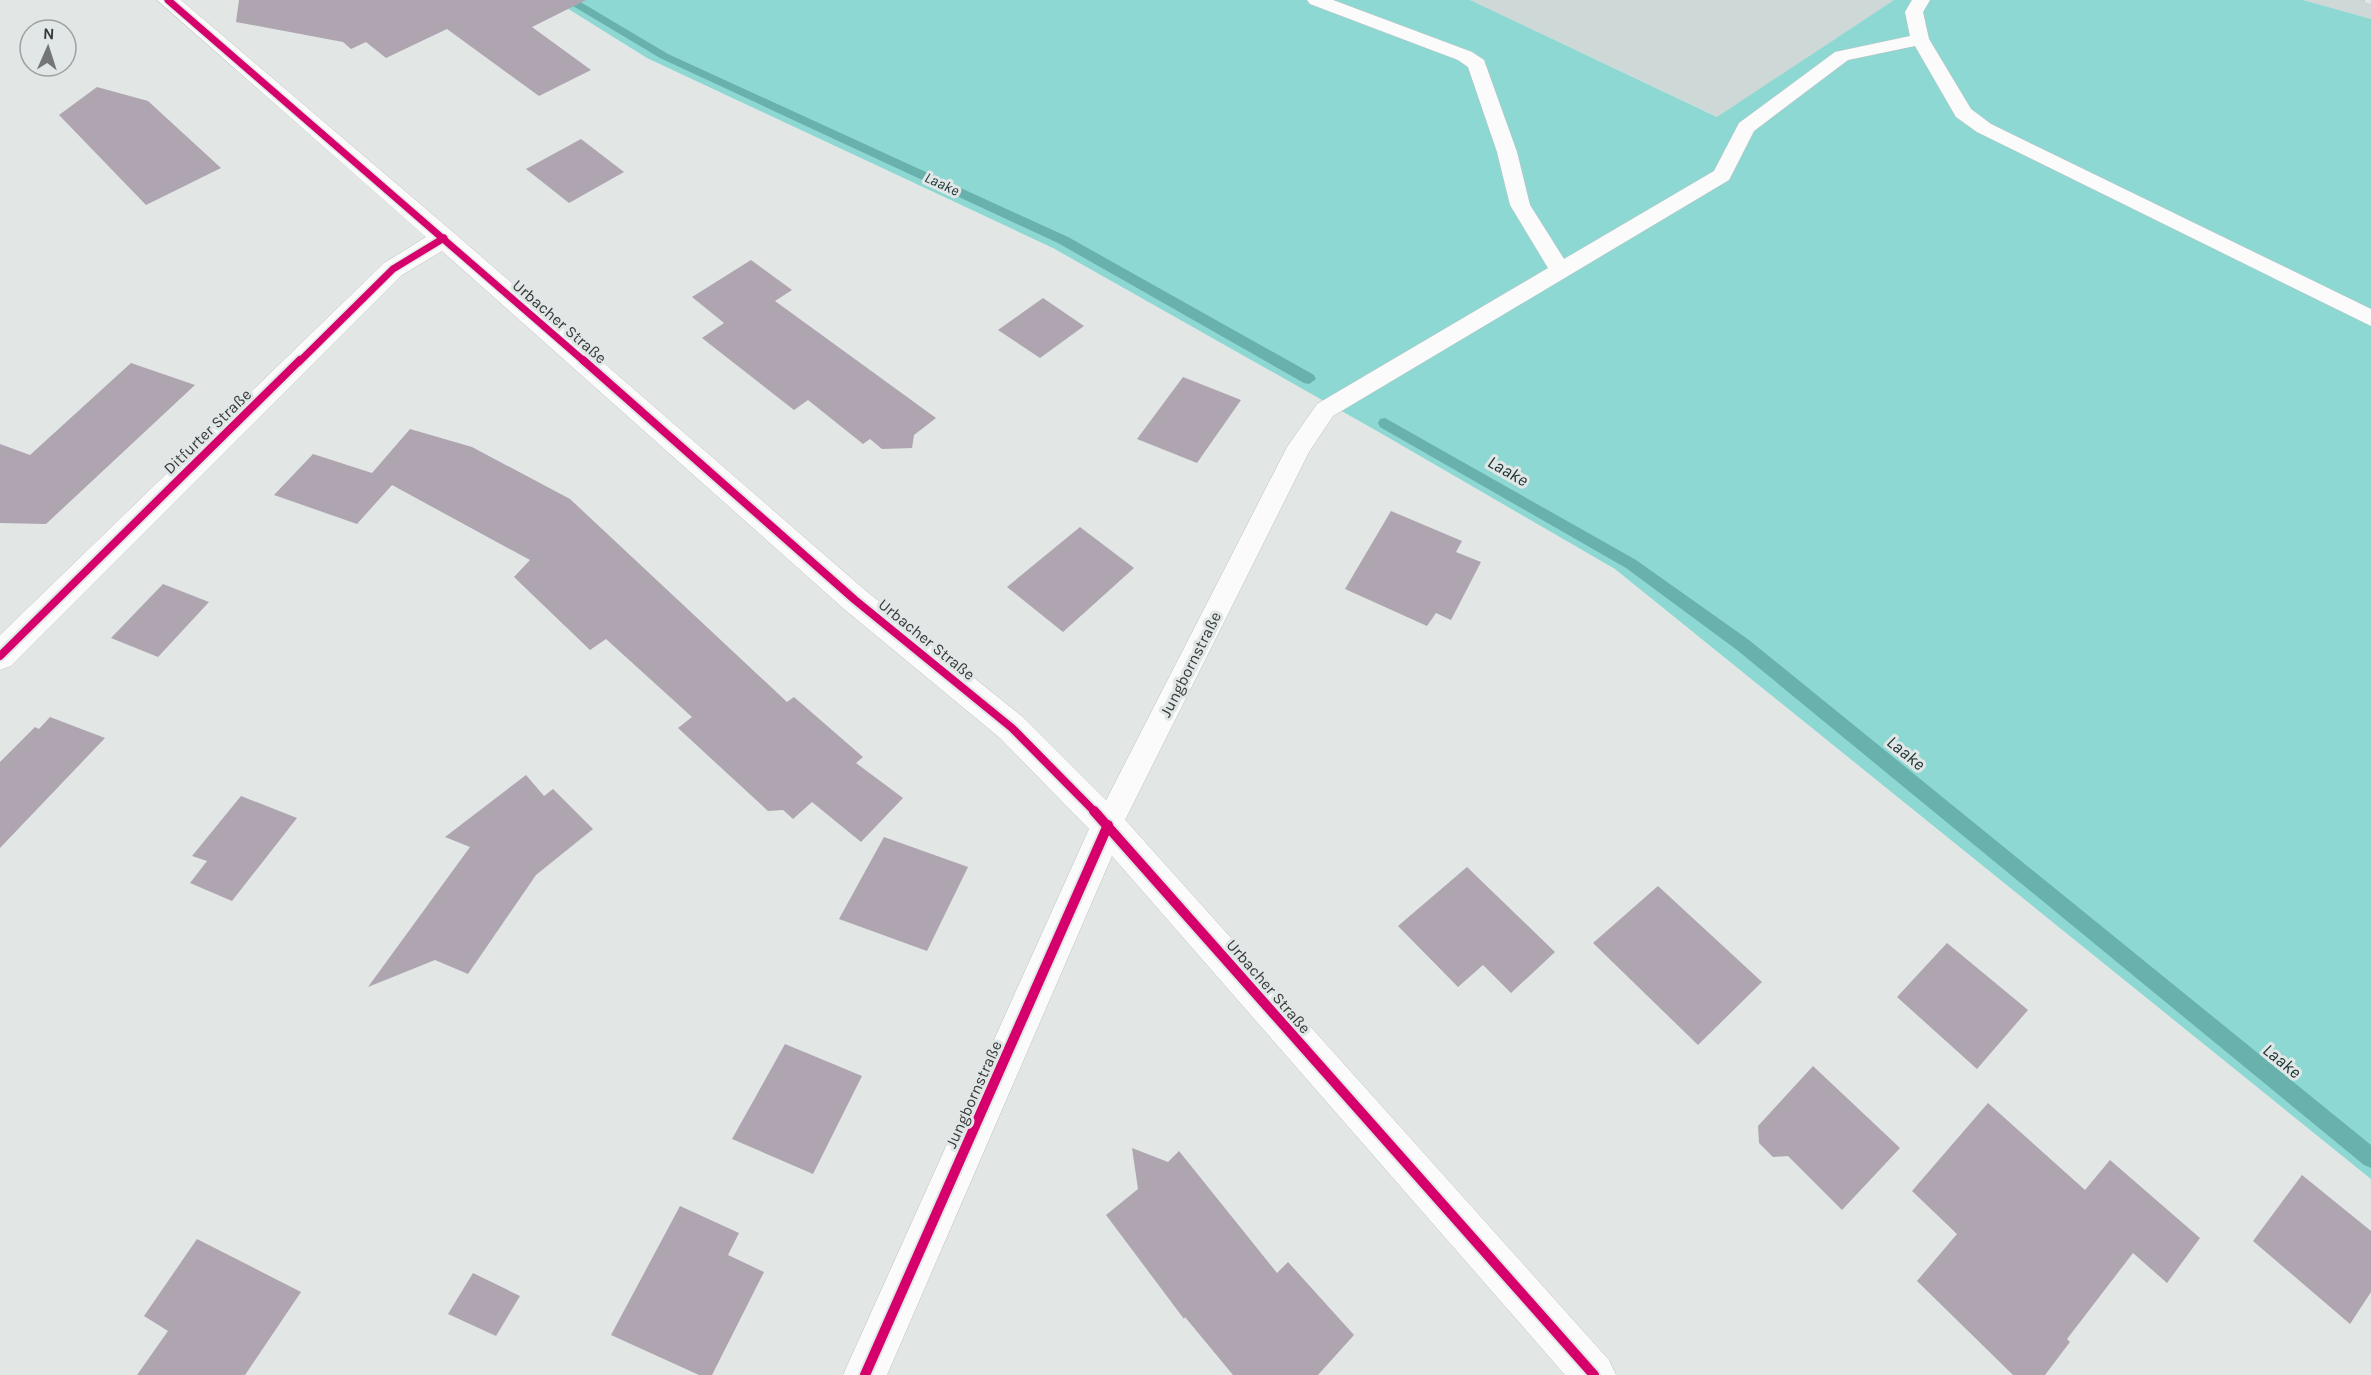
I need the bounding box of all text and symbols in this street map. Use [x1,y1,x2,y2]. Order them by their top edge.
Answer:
north arrow [18,18,78,78]
text: N [43,24,55,43]
water label: Laake [922,168,962,200]
street label: Urbacher Straße [509,275,611,367]
street label: Ditfurter Straße [160,385,255,478]
water label: Laake [1484,451,1532,491]
street label: Urbacher Straße [875,595,979,684]
street label: Jungbornstraße [1156,608,1225,720]
water label: Laake [1882,731,1930,775]
street label: Urbacher Straße [1223,935,1315,1037]
street label: Jungbornstraße [941,1038,1006,1151]
water label: Laake [2258,1039,2306,1083]

